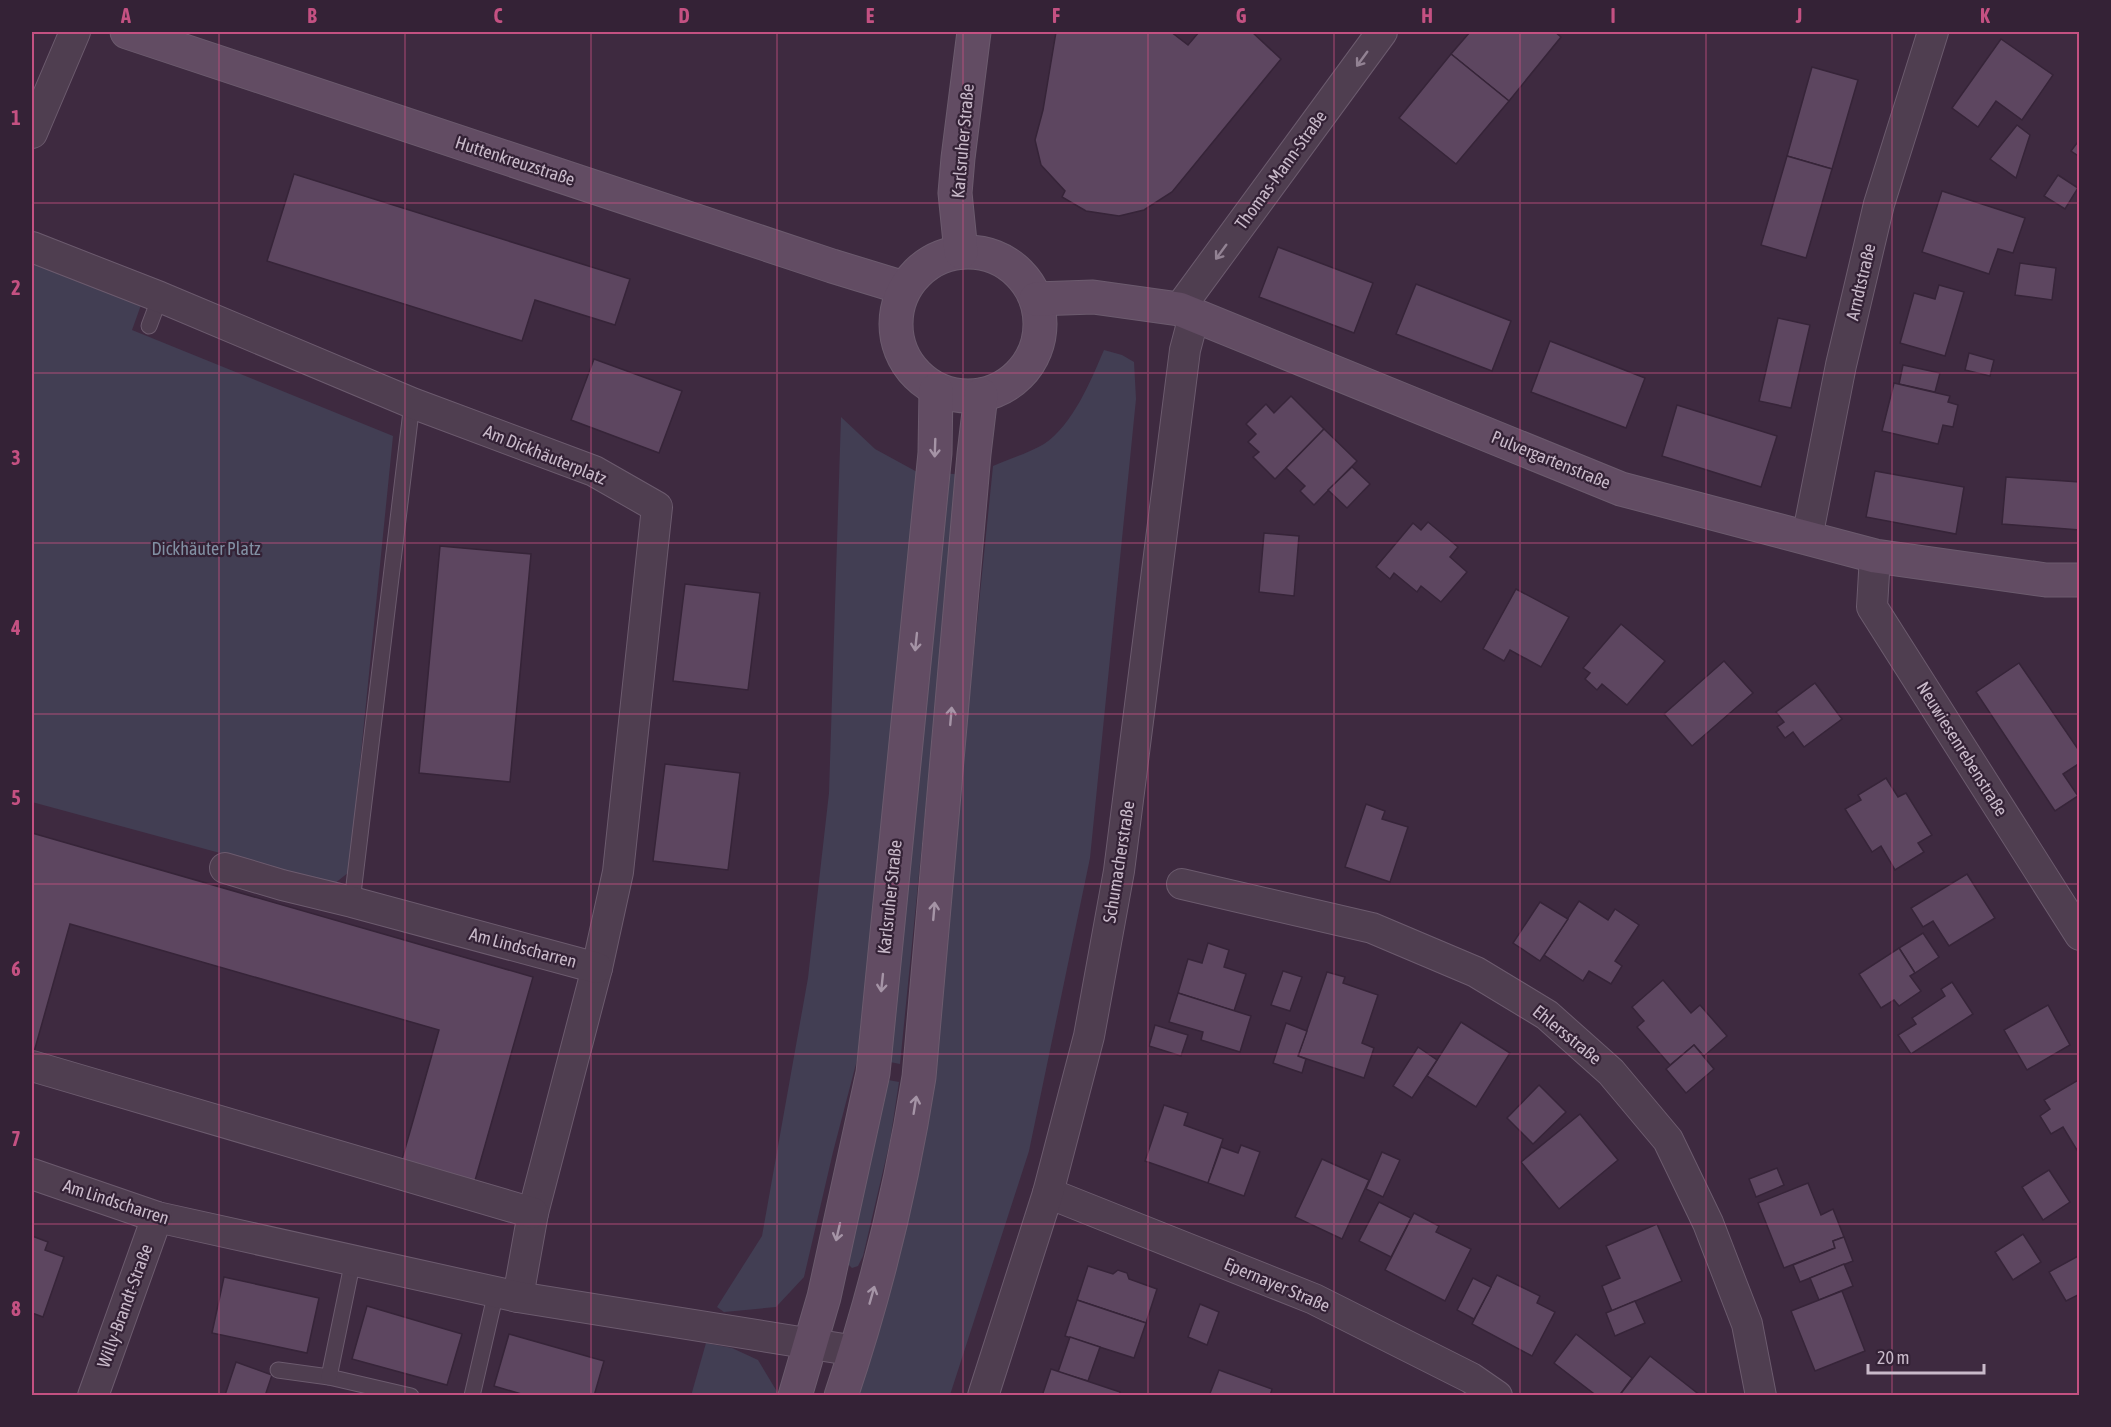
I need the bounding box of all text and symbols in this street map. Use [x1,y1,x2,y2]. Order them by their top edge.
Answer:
text: A [120,4,131,27]
text: B [307,4,317,27]
text: C [494,4,503,27]
text: D [678,4,690,27]
text: E [866,4,875,27]
text: F [1052,4,1060,27]
text: G [1236,4,1247,27]
text: H [1421,4,1433,27]
text: I [1610,4,1616,27]
text: J [1795,4,1802,27]
text: K [1980,4,1990,27]
one-way arrow [1356,50,1368,66]
street label: Karlsruher Straße [947,83,978,199]
text: 1 [11,106,21,129]
street label: Thomas-Mann-Straße [1230,106,1331,233]
street label: Huttenkreuzstraße [453,131,578,190]
street label: Arndtstraße [1842,241,1880,322]
one-way arrow [1215,244,1227,260]
text: 2 [11,276,21,299]
street label: Am Dickhäuterplatz [481,420,610,489]
street label: Pulvergartenstraße [1489,426,1614,493]
one-way arrow [929,438,940,458]
text: 3 [11,446,21,469]
park label: Dickhäuter Platz [151,538,261,559]
text: 4 [10,616,21,639]
one-way arrow [910,632,921,652]
street label: Neuwiesenrebenstraße [1913,678,2012,820]
one-way arrow [946,707,957,727]
text: 5 [11,786,21,809]
street label: Schumacherstraße [1098,799,1139,924]
street label: Karlsruher Straße [873,839,906,955]
one-way arrow [929,901,940,921]
street label: Am Lindscharren [467,923,579,972]
text: 6 [11,957,21,980]
one-way arrow [876,972,887,992]
street label: Ehlersstraße [1529,1001,1606,1069]
one-way arrow [910,1095,921,1115]
text: 7 [11,1127,21,1150]
street label: Am Lindscharren [60,1175,172,1229]
one-way arrow [832,1223,844,1242]
street label: Willy-Brandt-Straße [92,1241,157,1370]
street label: Epernayer Straße [1221,1253,1333,1316]
one-way arrow [866,1285,878,1304]
text: 8 [11,1297,21,1320]
scale bar [1868,1337,1984,1375]
text: 20 m [1877,1347,1909,1368]

